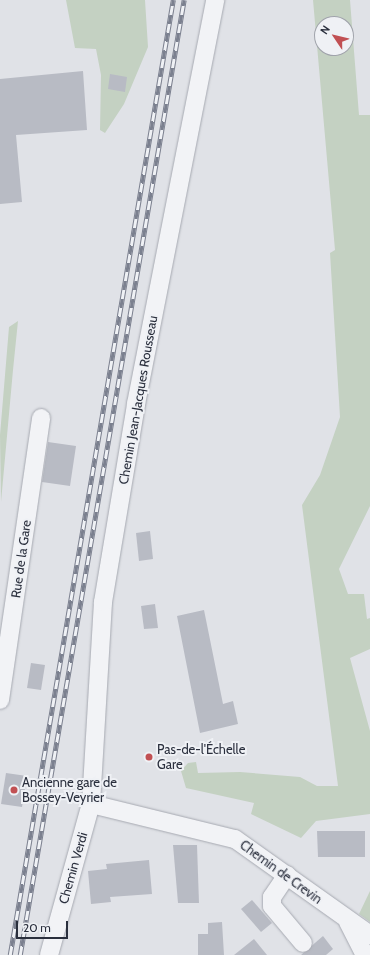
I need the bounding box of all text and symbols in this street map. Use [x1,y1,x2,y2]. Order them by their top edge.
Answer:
north arrow [314,16,354,56]
text: N [317,22,333,37]
street label: Chemin Jean-Jacques Rousseau [115,314,161,486]
street label: Rue de la Gare [8,519,34,599]
place label: Pas-de-l'Échelle Gare [157,742,245,773]
marker: Pas-de-l'Échelle Gare [144,752,154,762]
place label: Ancienne gare de Bossey-Veyrier [22,775,117,806]
marker: Ancienne gare de Bossey-Veyrier [9,785,19,795]
street label: Chemin Verdi [55,830,91,906]
street label: Chemin de Crevin [237,837,325,907]
scale bar [18,913,70,939]
text: 20 m [23,920,51,935]

